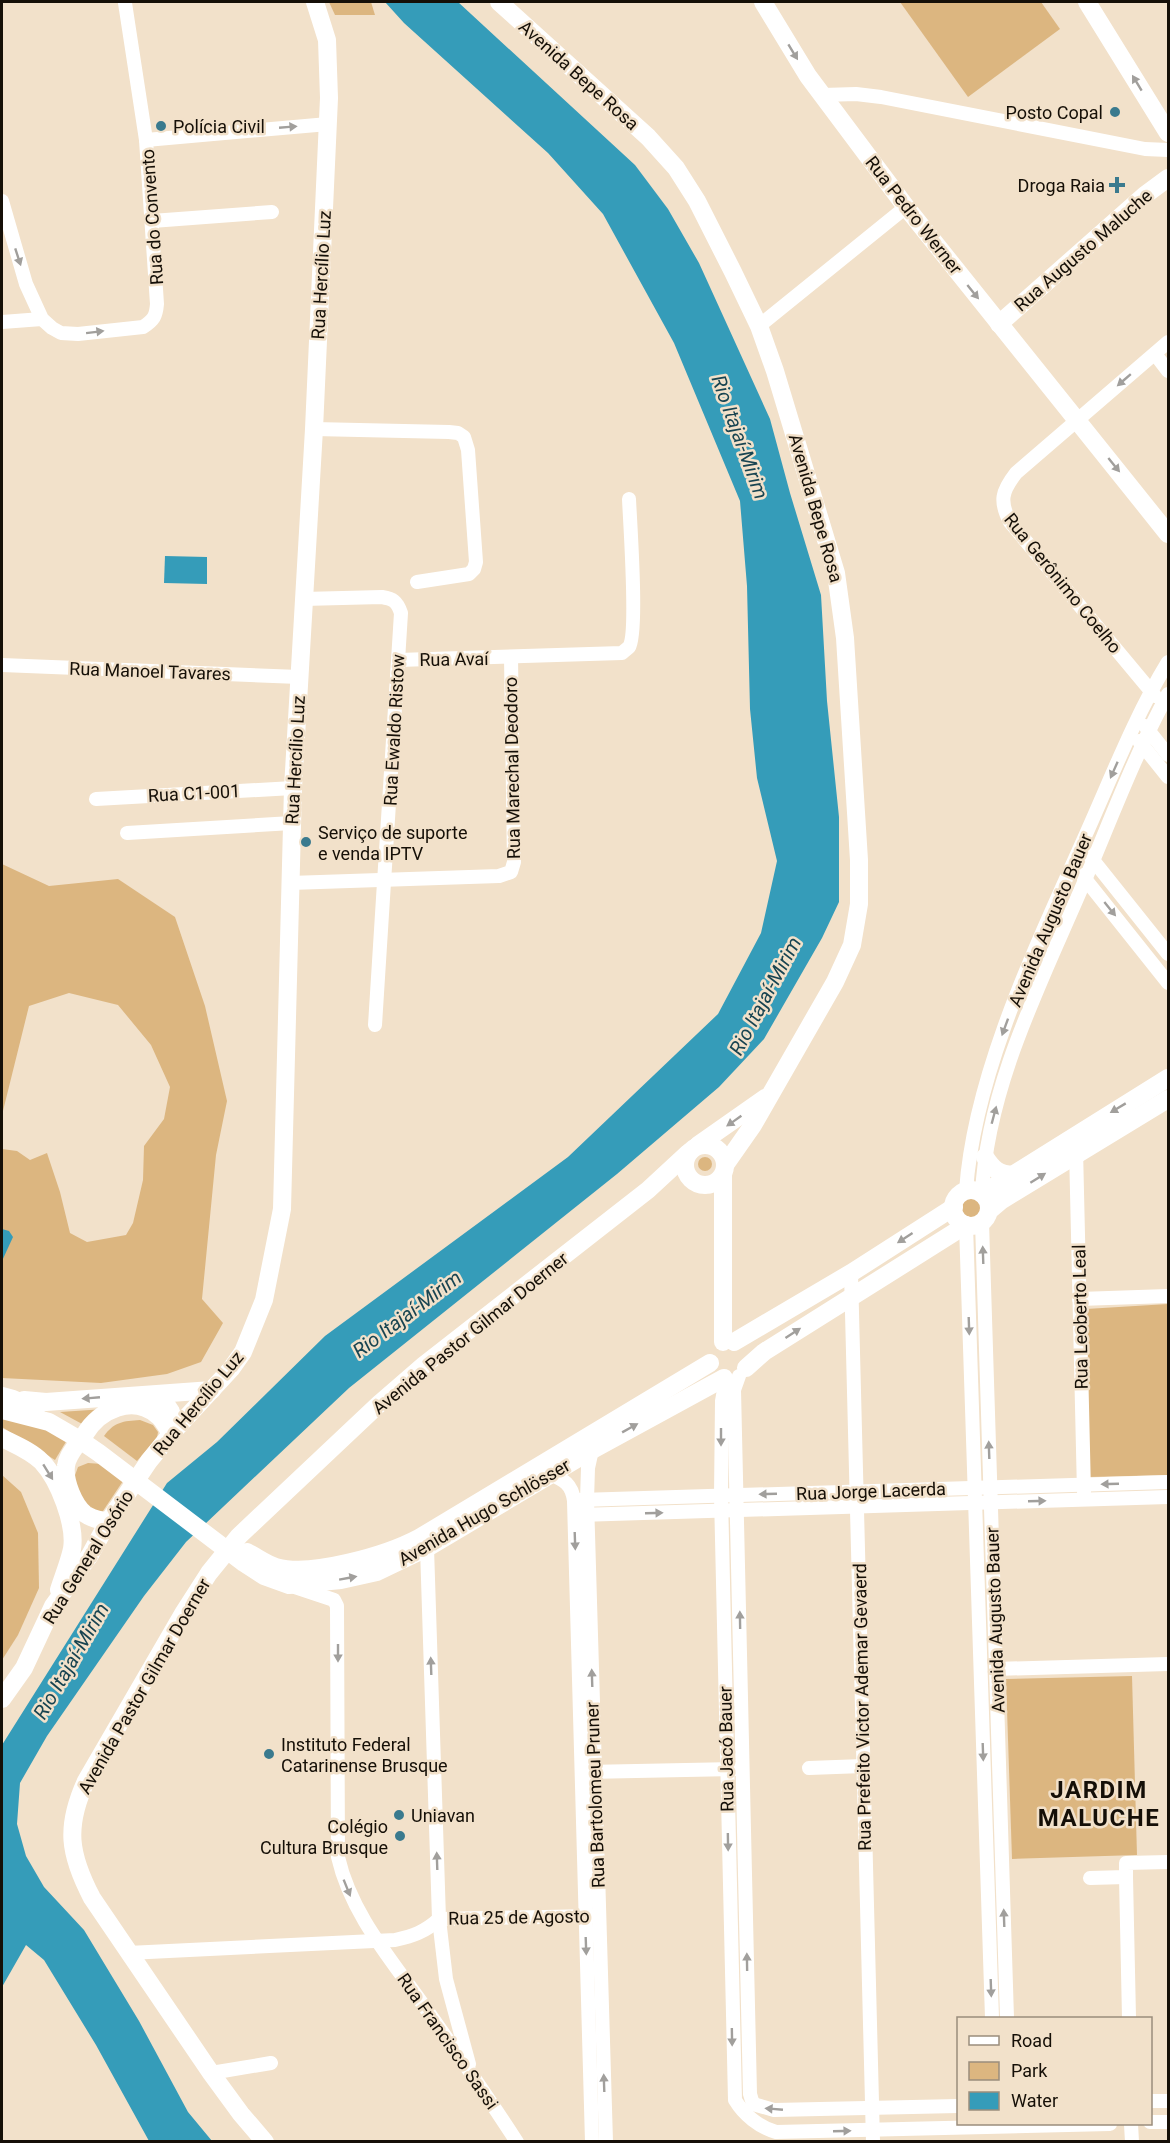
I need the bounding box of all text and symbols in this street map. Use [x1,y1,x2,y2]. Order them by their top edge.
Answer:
street label: Avenida Bepe Rosa [515,16,643,134]
one-way arrow [788,44,799,60]
one-way arrow [1132,75,1143,91]
place label: Posto Copal [1006,102,1103,123]
marker: Posto Copal [1108,105,1122,119]
place label: Polícia Civil [173,116,265,137]
marker: Polícia Civil [154,119,168,133]
one-way arrow [279,122,298,132]
street label: Rua do Convento [137,148,167,286]
street label: Rua Pedro Werner [861,152,967,278]
place label: Droga Raia [1018,175,1105,196]
marker: Droga Raia [1110,178,1124,192]
street label: Rua Augusto Maluche [1010,185,1156,315]
street label: Rua Hercílio Luz [307,210,335,340]
one-way arrow [14,248,23,266]
one-way arrow [966,284,979,299]
one-way arrow [86,328,105,337]
water label: Rio Itajaí-Mirim [706,372,774,502]
one-way arrow [1117,373,1132,386]
street label: Avenida Bepe Rosa [785,431,847,585]
one-way arrow [1107,458,1120,473]
street label: Rua Gerônimo Coelho [1000,509,1126,657]
street label: Rua Avaí [419,648,489,670]
street label: Rua Ewaldo Ristow [380,653,408,807]
street label: Rua Manoel Tavares [69,658,231,684]
street label: Rua Marechal Deodoro [500,677,524,859]
street label: Rua Hercílio Luz [281,695,309,825]
one-way arrow [1110,762,1119,779]
street label: Rua C1-001 [147,780,241,806]
place label: Serviço de suporte e venda IPTV [318,822,467,864]
street label: Avenida Augusto Bauer [1004,830,1096,1010]
marker: Serviço de suporte e venda IPTV [299,835,313,849]
one-way arrow [1103,901,1116,917]
water label: Rio Itajaí-Mirim [724,933,806,1059]
one-way arrow [1000,1018,1010,1036]
one-way arrow [1110,1103,1127,1114]
one-way arrow [989,1106,999,1124]
one-way arrow [727,1115,743,1127]
one-way arrow [1030,1173,1046,1184]
one-way arrow [896,1233,913,1244]
street label: Rua Leoberto Leal [1068,1244,1092,1390]
one-way arrow [979,1246,988,1265]
street label: Avenida Pastor Gilmar Doerner [368,1248,572,1418]
water label: Rio Itajaí-Mirim [348,1265,466,1363]
one-way arrow [965,1316,974,1335]
one-way arrow [785,1328,801,1339]
street label: Rua Hercílio Luz [148,1347,248,1459]
one-way arrow [81,1393,100,1403]
one-way arrow [622,1424,639,1434]
one-way arrow [716,1428,726,1447]
one-way arrow [985,1441,994,1460]
street label: Avenida Hugo Schlösser [394,1454,574,1570]
one-way arrow [42,1464,53,1480]
street label: Rua Jorge Lacerda [796,1478,946,1504]
one-way arrow [1101,1479,1120,1488]
street label: Rua General Osório [38,1486,138,1628]
one-way arrow [759,1490,778,1499]
one-way arrow [1028,1497,1047,1506]
one-way arrow [644,1508,663,1517]
street label: Avenida Augusto Bauer [981,1527,1009,1713]
one-way arrow [570,1531,579,1550]
street label: Rua Prefeito Victor Ademar Gevaerd [849,1563,875,1851]
street label: Avenida Pastor Gilmar Doerner [74,1574,214,1798]
one-way arrow [339,1574,358,1583]
water label: Rio Itajaí-Mirim [28,1599,114,1723]
one-way arrow [735,1611,745,1630]
one-way arrow [333,1643,343,1662]
one-way arrow [426,1656,435,1675]
one-way arrow [587,1669,597,1688]
street label: Rua Jacó Bauer [714,1686,738,1812]
street label: Rua Bartolomeu Pruner [581,1702,609,1888]
place label: Instituto Federal Catarinense Brusque [281,1734,448,1776]
one-way arrow [979,1742,988,1761]
marker: Instituto Federal Catarinense Brusque [262,1747,276,1761]
district label: JARDIM MALUCHE [1038,1776,1160,1832]
place label: Uniavan [411,1805,475,1826]
marker: Uniavan [392,1808,406,1822]
place label: Colégio Cultura Brusque [260,1816,388,1858]
marker: Colégio Cultura Brusque [393,1829,407,1843]
one-way arrow [723,1833,732,1852]
one-way arrow [432,1851,442,1870]
one-way arrow [343,1879,353,1897]
street label: Rua 25 de Agosto [448,1905,590,1929]
one-way arrow [999,1909,1008,1928]
one-way arrow [582,1936,591,1955]
one-way arrow [742,1953,752,1972]
street label: Rua Francisco Sassi [393,1969,503,2113]
one-way arrow [987,1979,996,1998]
legend [957,2017,1152,2125]
one-way arrow [727,2028,737,2047]
text: Road [1011,2030,1052,2051]
text: Park [1011,2060,1048,2081]
one-way arrow [599,2074,609,2093]
text: Water [1011,2090,1058,2111]
one-way arrow [765,2104,784,2114]
one-way arrow [832,2126,851,2135]

